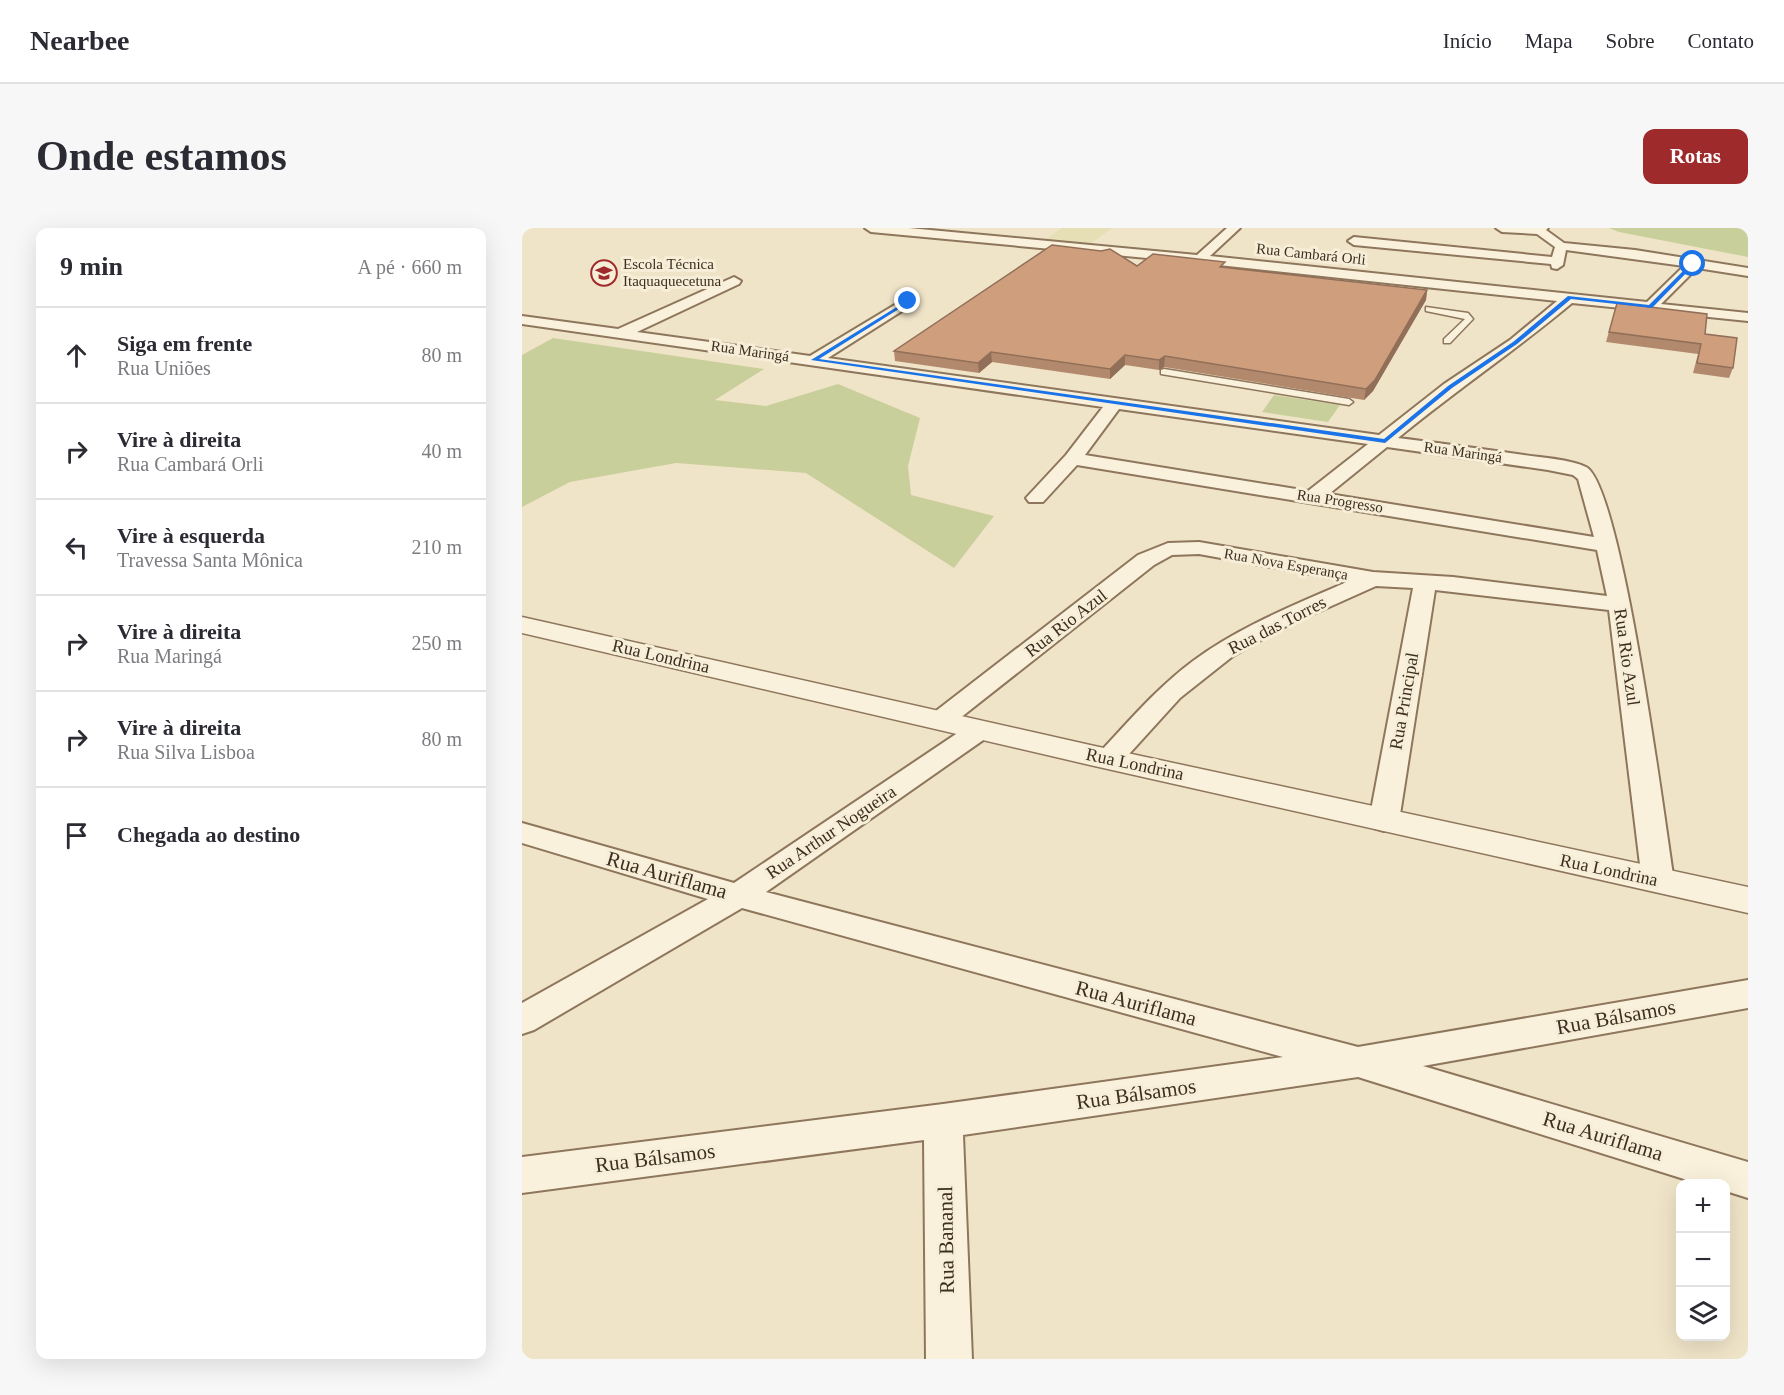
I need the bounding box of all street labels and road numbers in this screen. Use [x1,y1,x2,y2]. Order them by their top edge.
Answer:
street label: Rua Cambará Orli [1255,240,1367,268]
street label: Rua Maringá [710,338,790,364]
street label: Rua Maringá [1423,439,1503,465]
street label: Rua Progresso [1296,486,1384,516]
street label: Rua Nova Esperança [1223,545,1350,583]
street label: Rua Rio Azul [1021,585,1111,661]
street label: Rua das Torres [1225,592,1329,658]
street label: Rua Rio Azul [1610,607,1644,707]
street label: Rua Londrina [610,635,712,677]
street label: Rua Principal [1386,651,1422,751]
street label: Rua Londrina [1084,744,1186,784]
street label: Rua Arthur Nogueira [762,781,900,883]
street label: Rua Auriflama [604,846,731,904]
street label: Rua Londrina [1558,850,1660,890]
street label: Rua Auriflama [1073,975,1200,1031]
street label: Rua Bálsamos [1554,995,1678,1039]
street label: Rua Bálsamos [1075,1074,1197,1114]
street label: Rua Auriflama [1540,1106,1667,1166]
street label: Rua Bálsamos [594,1139,716,1177]
street label: Rua Bananal [933,1186,959,1294]

